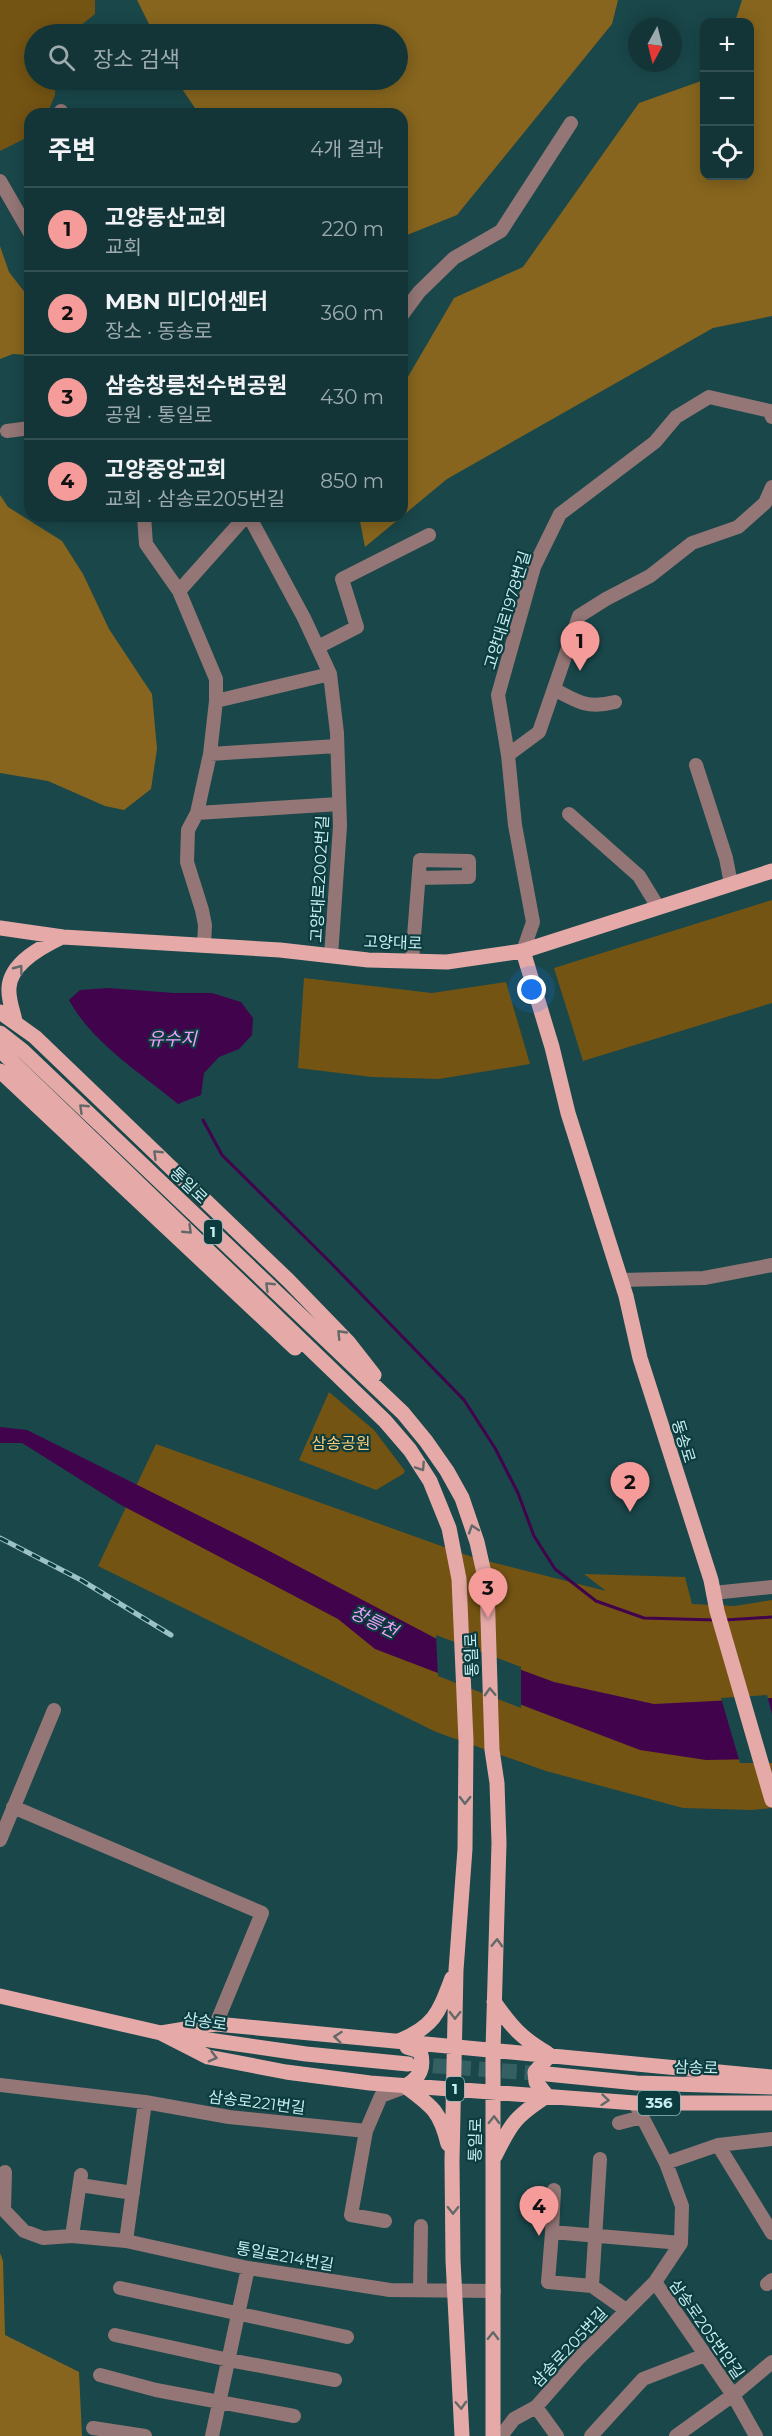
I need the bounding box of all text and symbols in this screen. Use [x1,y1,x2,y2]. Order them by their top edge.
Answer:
north arrow [628,18,682,72]
map controls [700,18,754,180]
button: + [700,18,754,72]
search box [24,24,408,90]
icon: search [45,41,78,74]
text: 장소 검색 [93,46,180,73]
button: − [700,72,754,126]
button: locate [700,126,754,180]
text: 주변 [48,134,96,166]
text: 4개 결과 [310,137,384,161]
text: 고양동산교회 [105,204,226,231]
text: 1 [64,217,71,241]
text: 220 m [322,217,384,241]
text: 교회 [105,235,142,259]
text: MBN 미디어센터 [105,288,268,315]
text: 2 [62,301,73,325]
text: 360 m [321,301,384,325]
text: 장소 · 동송로 [105,319,213,343]
text: 삼송창릉천수변공원 [105,372,287,399]
text: 3 [62,385,73,409]
text: 430 m [320,385,384,409]
text: 공원 · 통일로 [105,403,213,427]
text: 고양중앙교회 [105,456,226,483]
text: 4 [61,469,74,493]
text: 850 m [320,469,384,493]
text: 교회 · 삼송로205번길 [105,487,285,511]
street label: 고양대로1978번길 [480,549,535,672]
pin: 1 [560,622,600,671]
street label: 고양대로2002번길 [307,815,332,943]
street label: 고양대로 [363,932,423,953]
one-way arrow [11,965,22,976]
your location [517,975,546,1004]
water label: 유수지 [147,1028,198,1050]
one-way arrow [79,1104,89,1115]
one-way arrow [153,1150,163,1161]
street label: 통일로 [166,1163,211,1208]
road number: 1 [204,1220,222,1244]
one-way arrow [180,1223,191,1234]
one-way arrow [266,1282,276,1293]
one-way arrow [337,1331,348,1341]
street label: 동송로 [668,1417,699,1465]
park label: 삼송공원 [312,1434,370,1453]
one-way arrow [413,1461,425,1471]
pin: 2 [610,1462,650,1512]
one-way arrow [468,1524,480,1535]
pin: 3 [468,1568,508,1618]
water label: 창릉천 [347,1601,403,1644]
street label: 통일로 [461,1632,482,1677]
one-way arrow [484,1687,496,1696]
one-way arrow [459,1795,472,1804]
one-way arrow [490,1939,503,1948]
street label: 삼송로 [182,2009,228,2034]
one-way arrow [449,2011,461,2020]
one-way arrow [333,2031,342,2044]
one-way arrow [208,2050,218,2063]
street label: 삼송로 [674,2057,719,2078]
road number: 1 [446,2077,464,2101]
street label: 삼송로221번길 [207,2087,307,2118]
road number: 356 [638,2091,680,2115]
one-way arrow [600,2094,609,2107]
one-way arrow [487,2115,500,2124]
street label: 통일로 [466,2117,485,2162]
pin: 4 [520,2186,558,2236]
one-way arrow [447,2206,459,2215]
street label: 통일로214번길 [234,2239,335,2274]
street label: 삼송로205번안길 [665,2276,748,2383]
street label: 삼송로205번길 [528,2303,611,2391]
one-way arrow [487,2331,499,2340]
one-way arrow [454,2400,467,2409]

